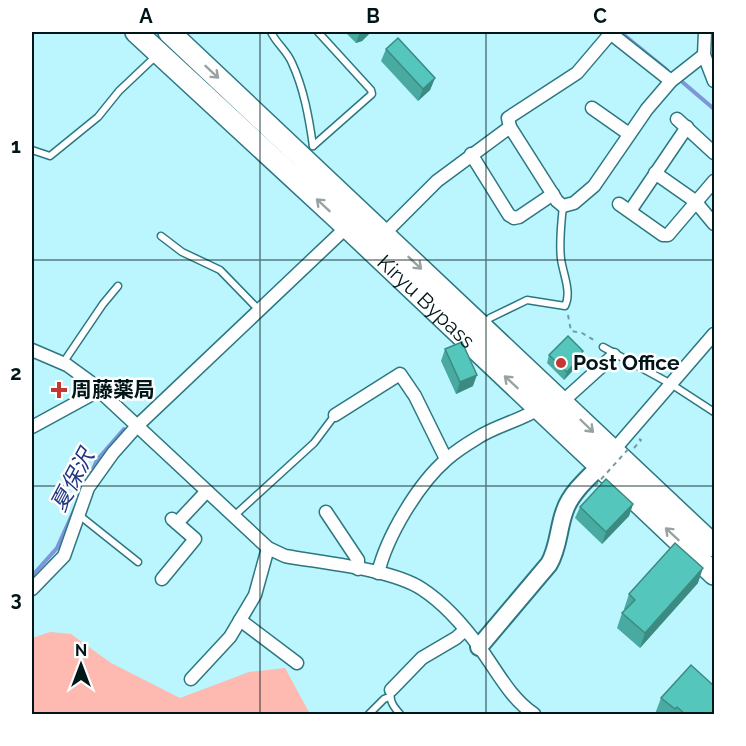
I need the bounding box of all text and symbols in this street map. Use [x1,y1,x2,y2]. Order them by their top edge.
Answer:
text: A [139,4,153,28]
text: B [366,4,380,28]
text: C [593,4,607,28]
one-way arrow [204,64,219,78]
text: 1 [11,134,21,158]
one-way arrow [316,198,331,212]
street label: Kiryu Bypass [372,249,480,353]
one-way arrow [407,256,422,270]
place label: Post Office [573,350,680,375]
marker: Post Office [554,356,568,370]
text: 2 [10,361,22,385]
one-way arrow [504,374,519,389]
place label: 周藤薬局 [71,377,155,402]
marker: 周藤薬局 [52,383,66,397]
one-way arrow [580,419,595,433]
water label: 夏保沢 [45,442,100,515]
one-way arrow [665,527,680,541]
text: 3 [10,587,22,611]
north arrow [51,635,111,695]
text: N [75,641,87,660]

